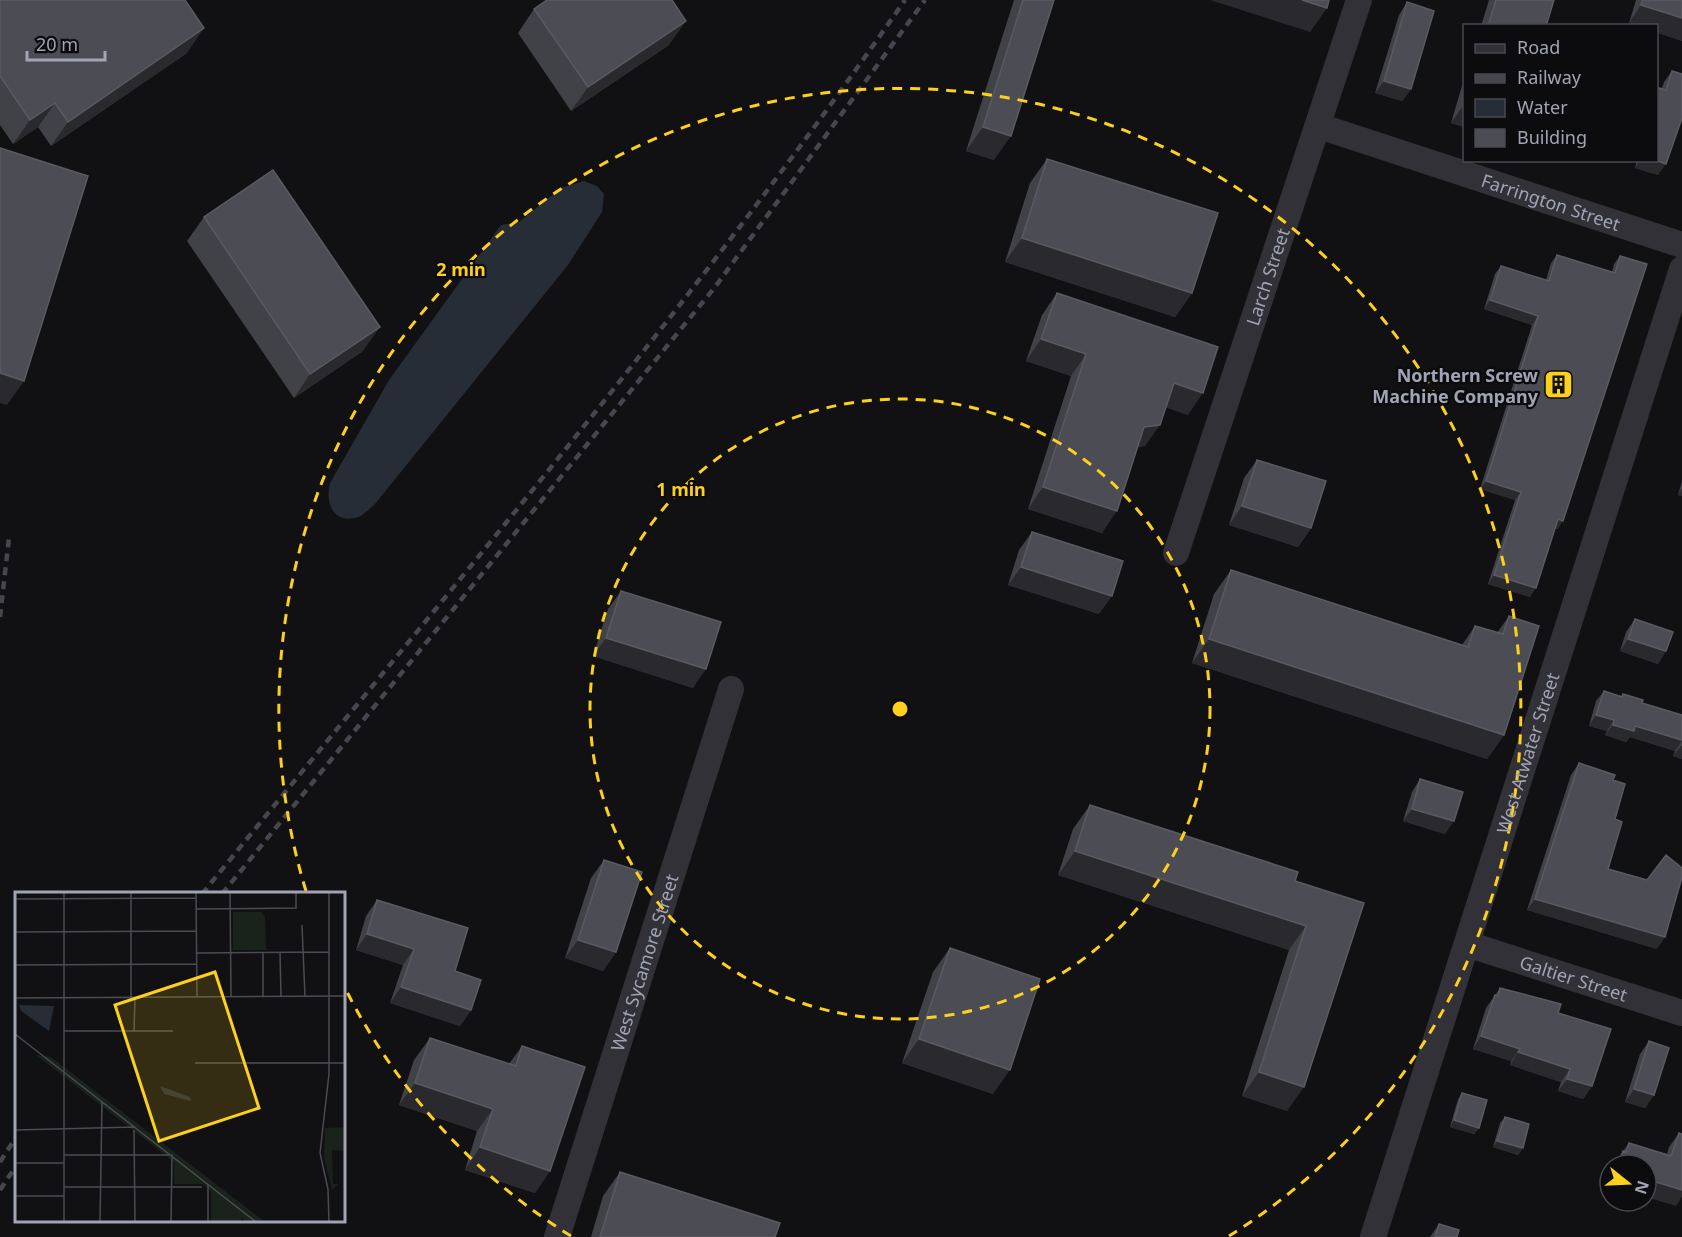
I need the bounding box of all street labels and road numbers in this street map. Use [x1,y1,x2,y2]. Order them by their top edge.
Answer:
street label: Farrington Street [1478,168,1624,236]
street label: Larch Street [1240,224,1295,329]
street label: West Atwater Street [1491,669,1565,837]
street label: West Sycamore Street [605,871,684,1054]
street label: Galtier Street [1517,950,1631,1007]

